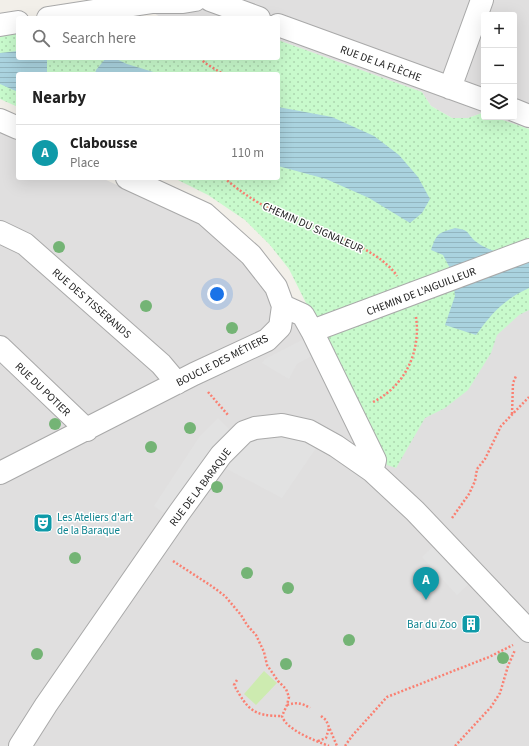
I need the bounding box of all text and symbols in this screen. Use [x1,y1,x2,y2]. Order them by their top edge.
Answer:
map controls [481,12,517,120]
button: + [481,12,517,48]
search box [16,16,280,60]
icon: search [30,27,52,49]
text: Search here [62,28,136,49]
street label: RUE DE LA FLÈCHE [338,42,424,85]
button: − [481,48,517,84]
button: layers [481,84,517,120]
text: Nearby [32,86,86,110]
text: Clabousse [70,133,137,154]
text: A [41,144,49,162]
text: 110 m [231,144,264,162]
text: Place [70,154,99,172]
street label: CHEMIN DU SIGNALEUR [260,199,365,256]
street label: CHEMIN DE L'AIGUILLEUR [364,264,478,319]
street label: RUE DES TISSERANDS [49,265,134,342]
your location [207,284,227,304]
street label: BOUCLE DES MÉTIERS [174,331,271,390]
street label: RUE DU POTIER [12,359,74,420]
street label: RUE DE LA BARAQUE [166,445,235,530]
place label: Les Ateliers d'art de la Baraque [57,510,133,538]
theatre icon: Les Ateliers d'art de la Baraque [32,512,54,534]
pin: A [413,567,439,600]
building icon: Bar du Zoo [460,613,482,635]
place label: Bar du Zoo [407,617,457,632]

